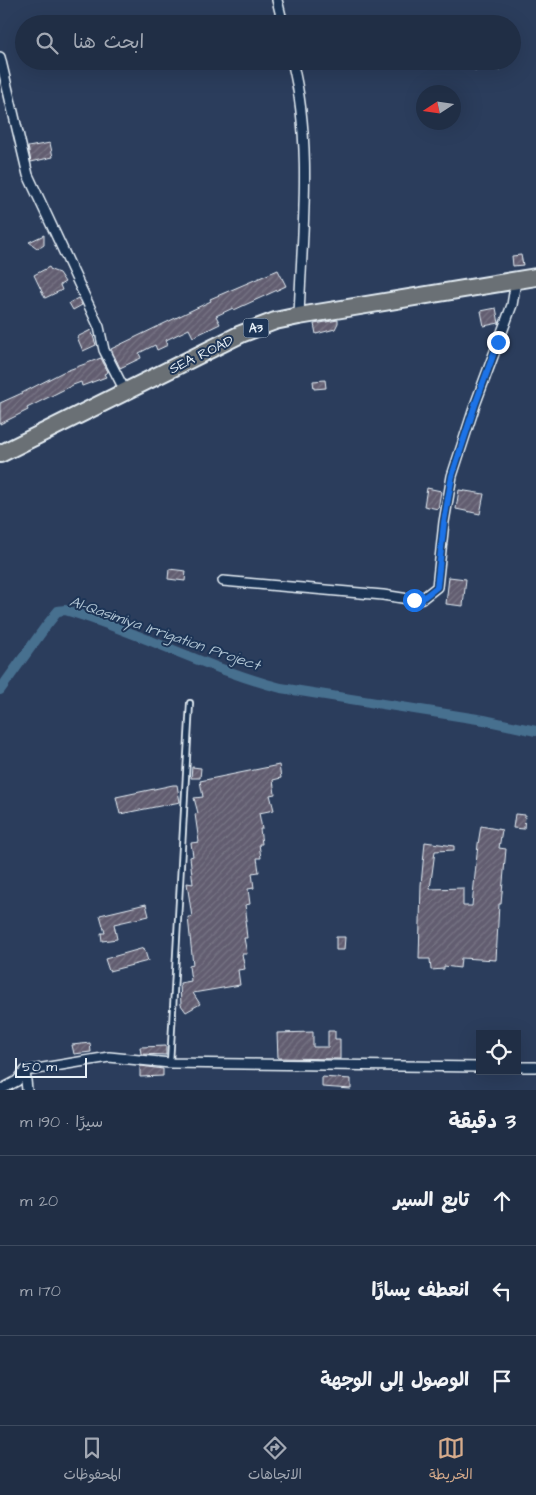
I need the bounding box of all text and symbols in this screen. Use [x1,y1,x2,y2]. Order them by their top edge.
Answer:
search box [15,15,521,70]
icon: search [33,29,61,57]
text: ابحث هنا [73,29,144,56]
north arrow [416,85,461,130]
road number: A3 [244,318,268,338]
street label: SEA ROAD [166,331,237,379]
route end [487,331,510,354]
route start [403,589,426,612]
water label: Al-Qasimiya Irrigation Project [67,591,265,678]
map controls [476,1030,521,1075]
button: locate [476,1030,521,1075]
scale bar [15,1055,88,1078]
text: 50 m [22,1057,57,1077]
text: 3 دقيقة [448,1107,516,1136]
text: سيرًا · 190 m [20,1111,103,1133]
text: تابع السير [394,1187,469,1214]
icon: ahead [488,1187,516,1215]
text: 20 m [20,1190,58,1212]
text: انعطف يسارًا [372,1277,469,1304]
icon: left [488,1277,516,1305]
text: 170 m [20,1280,61,1302]
text: الوصول إلى الوجهة [320,1367,469,1394]
icon: arrive [488,1367,516,1395]
tab: المحفوظات [63,1434,121,1487]
tab: الاتجاهات [248,1434,302,1487]
tab: الخريطة [429,1434,473,1487]

